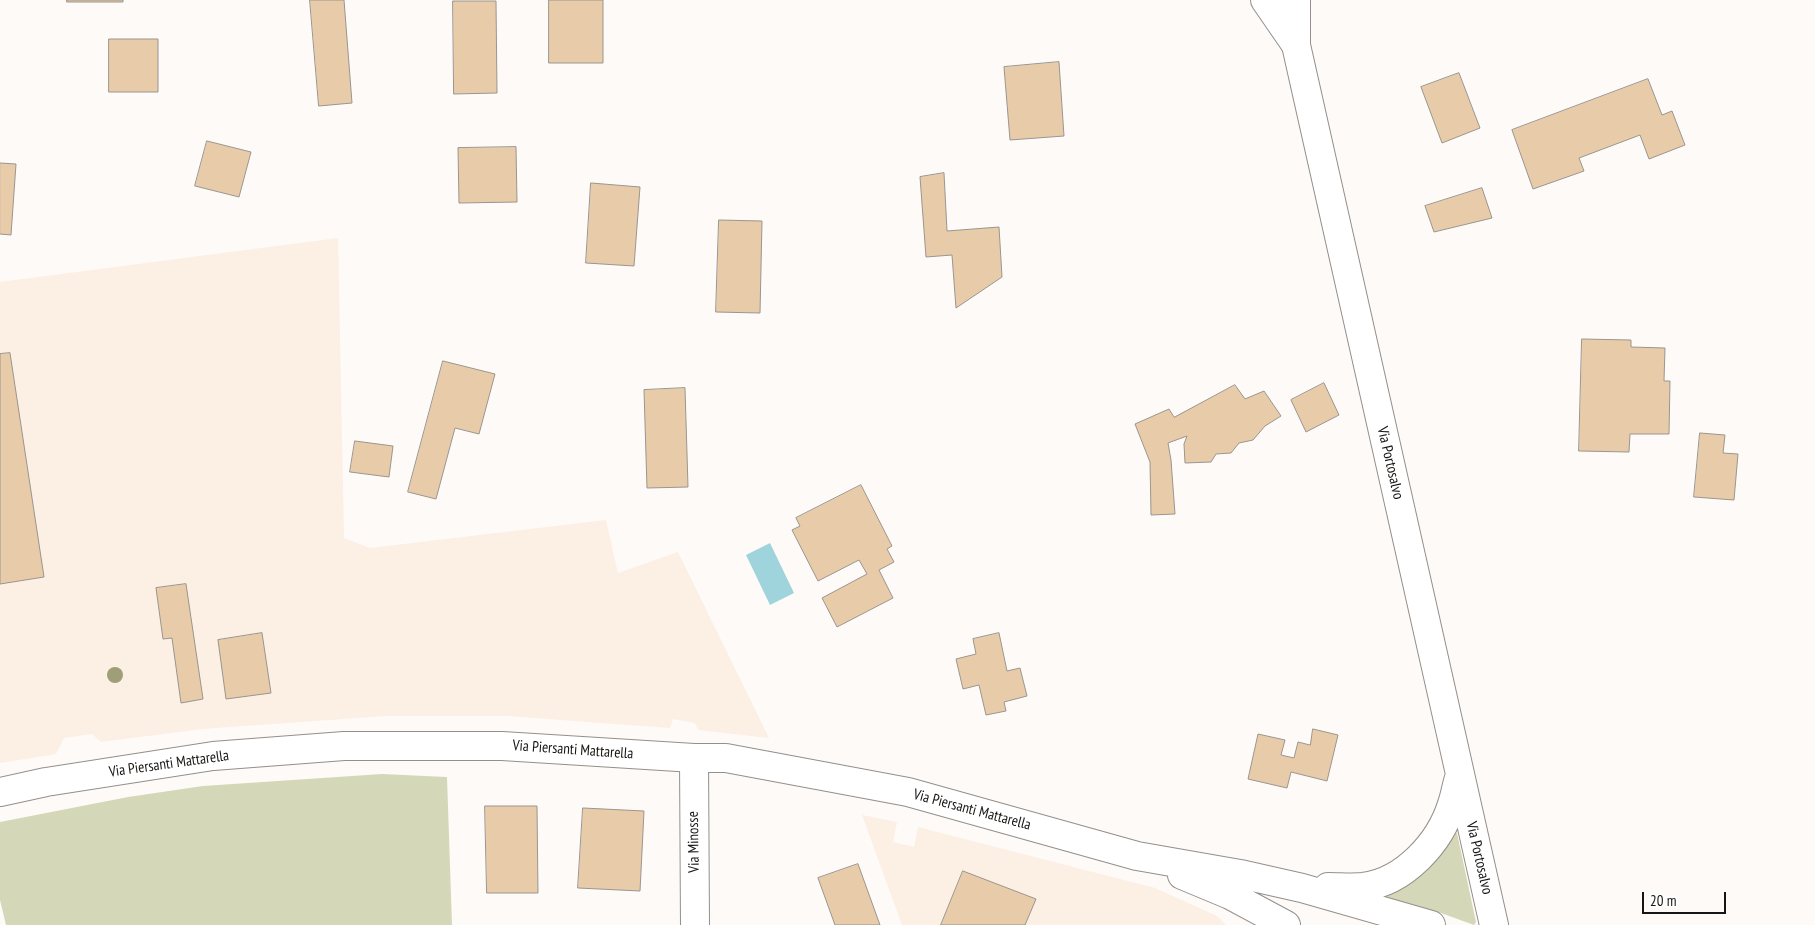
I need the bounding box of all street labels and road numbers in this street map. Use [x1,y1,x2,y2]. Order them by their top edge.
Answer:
street label: Via Portosalvo [1373,425,1407,501]
street label: Via Piersanti Mattarella [512,737,634,763]
street label: Via Piersanti Mattarella [108,747,230,781]
street label: Via Piersanti Mattarella [911,786,1033,834]
street label: Via Minosse [684,811,704,873]
street label: Via Portosalvo [1462,820,1496,896]

